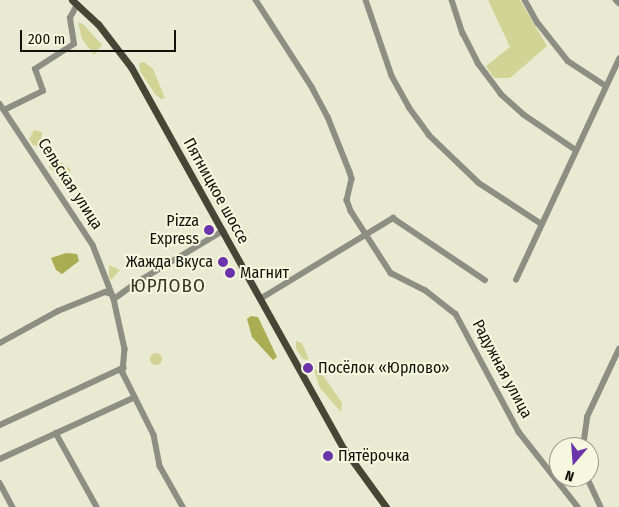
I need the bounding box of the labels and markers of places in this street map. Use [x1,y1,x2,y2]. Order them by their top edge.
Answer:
place label: Pizza Express [149,211,199,249]
marker: Pizza Express [203,224,215,236]
place label: Жажда Вкуса [126,252,213,272]
marker: Жажда Вкуса [217,256,229,268]
place label: Магнит [240,263,289,283]
marker: Магнит [224,267,236,279]
place label: Посёлок «Юрлово» [318,358,450,378]
marker: Посёлок «Юрлово» [302,362,314,374]
place label: Пятёрочка [338,446,410,466]
marker: Пятёрочка [322,450,334,462]

